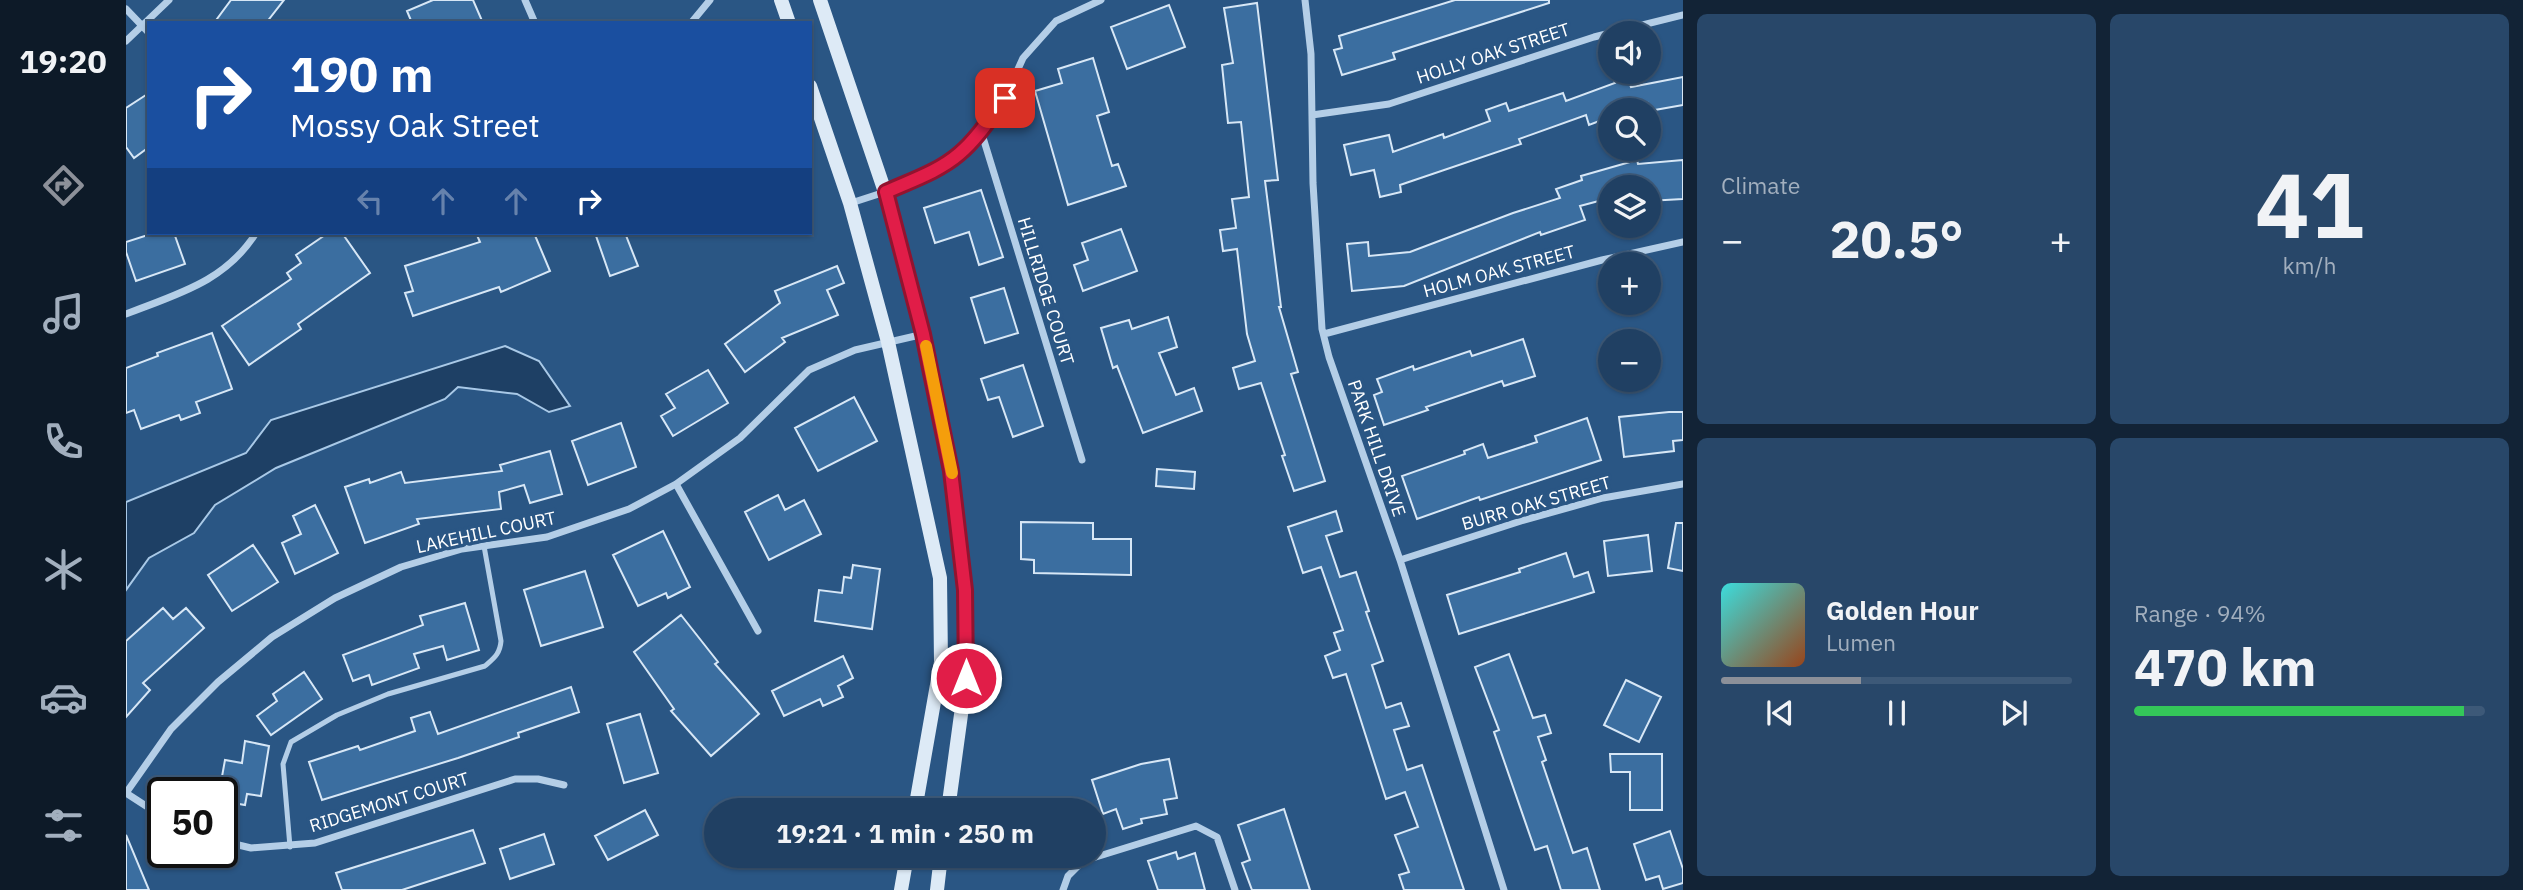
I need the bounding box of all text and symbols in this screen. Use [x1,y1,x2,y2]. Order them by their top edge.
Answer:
street label: HOLLY OAK STREET [1413,17,1573,89]
map controls [1598,21,1661,392]
button: sound [1598,21,1661,84]
text: 19:20 [19,40,107,82]
text: 190 m [290,42,434,105]
icon: right [175,49,266,140]
pin [975,68,1035,128]
icon: arrive [986,79,1024,117]
button: search [1598,98,1661,161]
text: Mossy Oak Street [290,104,540,146]
text: 41 [2255,145,2364,263]
icon: directions [39,161,88,210]
text: Climate [1721,170,1800,200]
button: layers [1598,175,1661,238]
icon: left [351,182,389,220]
icon: ahead [424,182,462,220]
icon: ahead [497,182,535,220]
icon: right [570,182,608,220]
text: 20.5° [1829,205,1964,272]
street label: HILLRIDGE COURT [1013,214,1079,368]
text: − [1721,215,1744,264]
text: + [2049,215,2072,264]
street label: HOLM OAK STREET [1421,240,1577,302]
text: km/h [2282,250,2337,280]
button: + [1598,252,1661,315]
icon: music [39,289,88,338]
button: − [1598,329,1661,392]
street label: PARK HILL DRIVE [1343,377,1411,519]
icon: phone [39,417,88,466]
street label: BURR OAK STREET [1459,471,1613,535]
street label: LAKEHILL COURT [414,506,558,558]
icon: climate [39,545,88,594]
text: Golden Hour [1826,593,1979,627]
text: Range · 94% [2134,598,2266,628]
text: Lumen [1826,627,1896,657]
text: 470 km [2134,633,2316,700]
position arrow [929,641,1003,715]
icon: car [39,673,88,722]
icon: previous [1761,694,1799,732]
icon: pause [1878,694,1916,732]
icon: next [1995,694,2033,732]
street label: RIDGEMONT COURT [306,767,472,837]
speed limit sign: 50 [147,777,238,868]
icon: filters [39,801,88,850]
text: 19:21 · 1 min · 250 m [776,816,1034,850]

